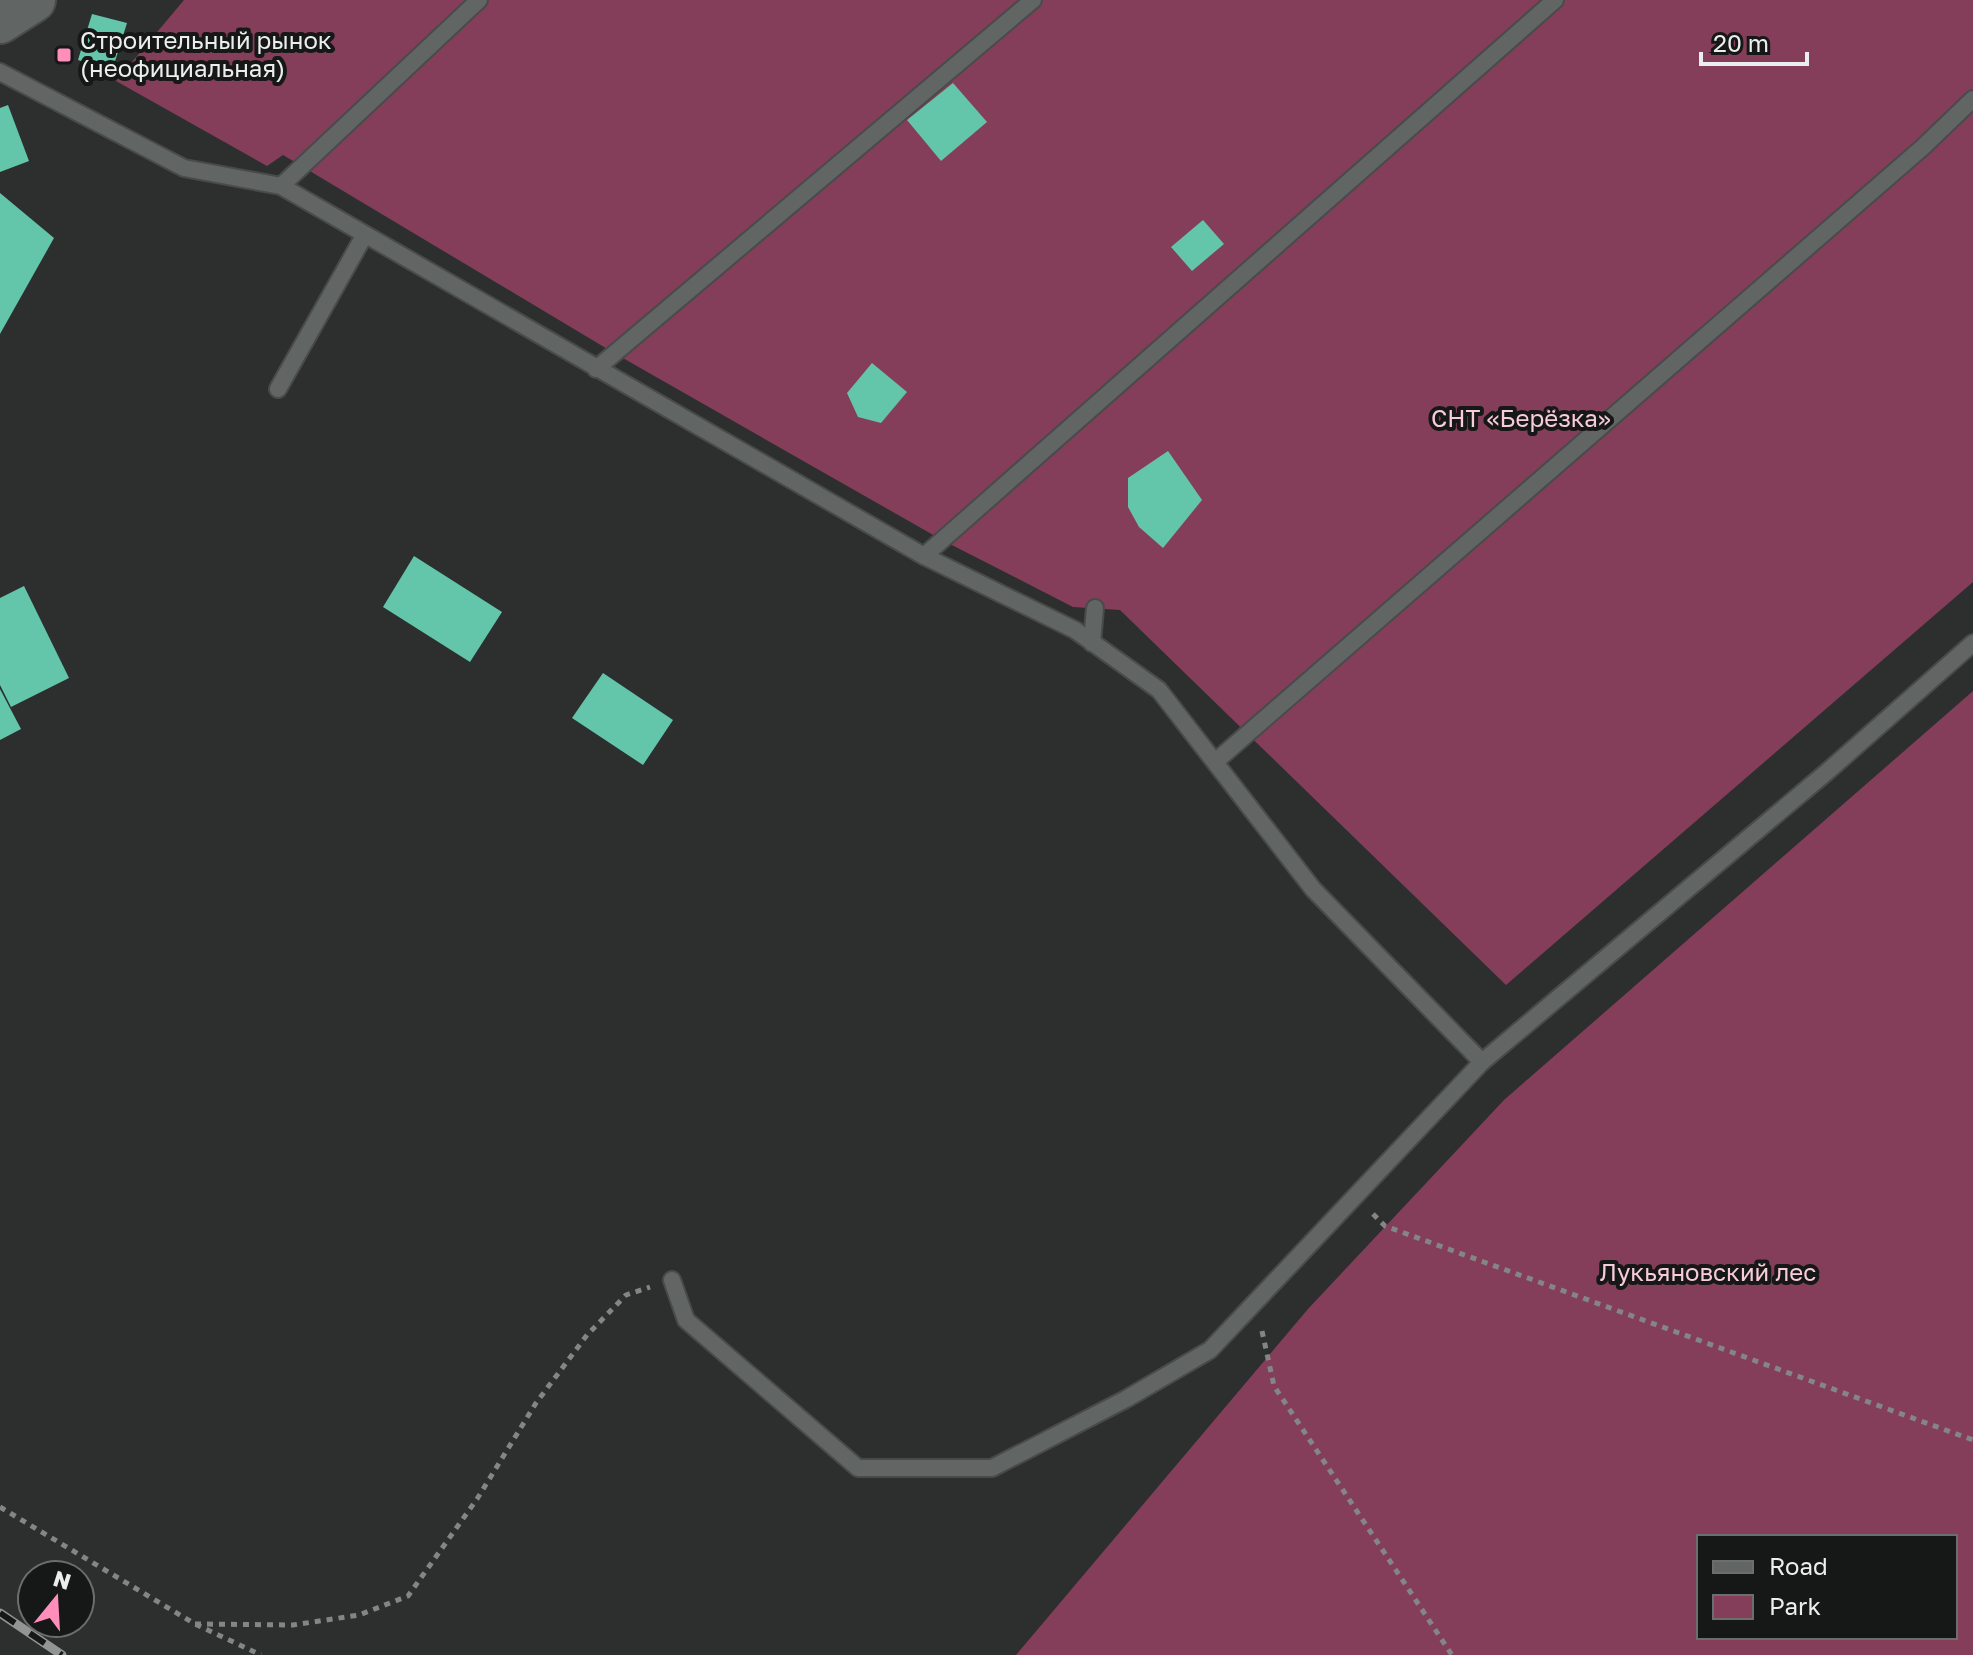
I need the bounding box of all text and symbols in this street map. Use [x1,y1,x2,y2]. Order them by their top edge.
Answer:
scale bar [1701,16,1807,66]
place label: Строительный рынок (неофициальная) [80,25,332,82]
text: 20 m [1713,28,1769,57]
marker: Строительный рынок (неофициальная) [55,46,73,64]
park label: СНТ «Берёзка» [1431,403,1611,432]
park label: Лукьяновский лес [1600,1257,1816,1286]
legend [1697,1535,1957,1639]
text: Road [1769,1551,1828,1580]
north arrow [16,1559,96,1639]
text: N [50,1564,74,1595]
text: Park [1769,1591,1821,1620]

